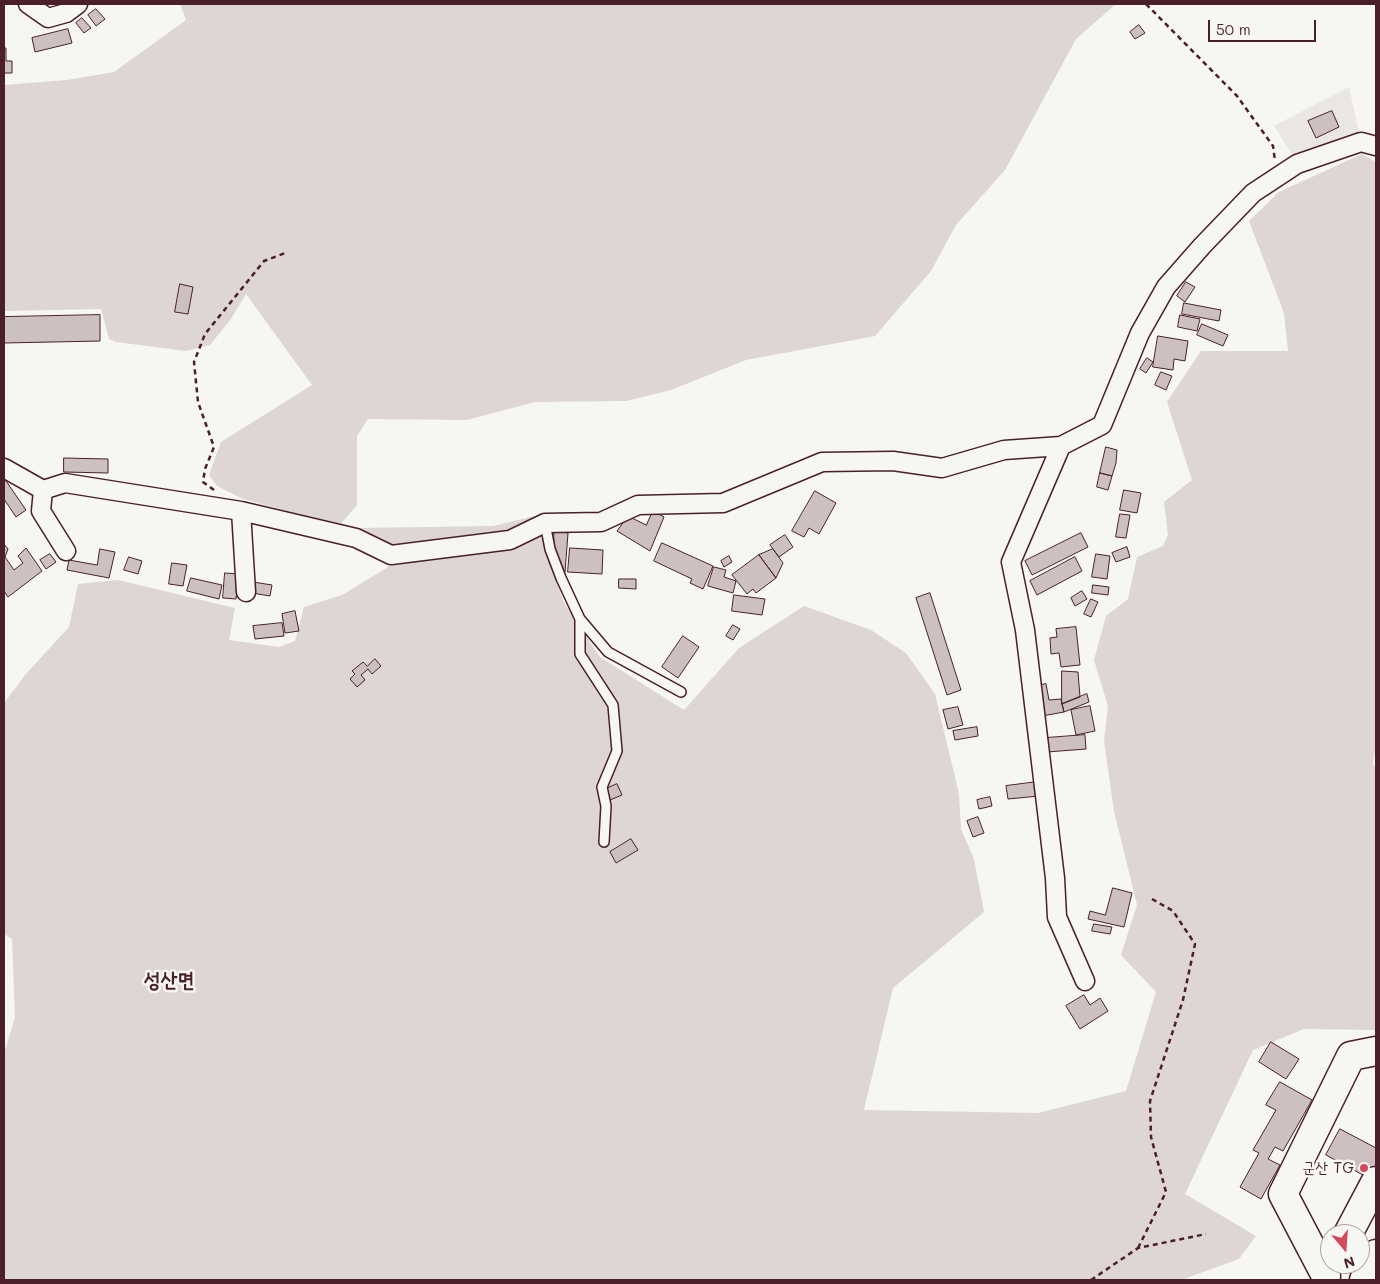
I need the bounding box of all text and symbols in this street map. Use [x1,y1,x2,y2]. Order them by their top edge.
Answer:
scale bar [1210,10,1318,42]
text: 50 m [1216,19,1251,39]
district label: 성산면 [144,968,194,994]
place label: 군산 TG [1302,1158,1354,1178]
marker: 군산 TG [1358,1162,1370,1174]
north arrow [1320,1224,1370,1274]
text: N [1341,1252,1357,1273]

